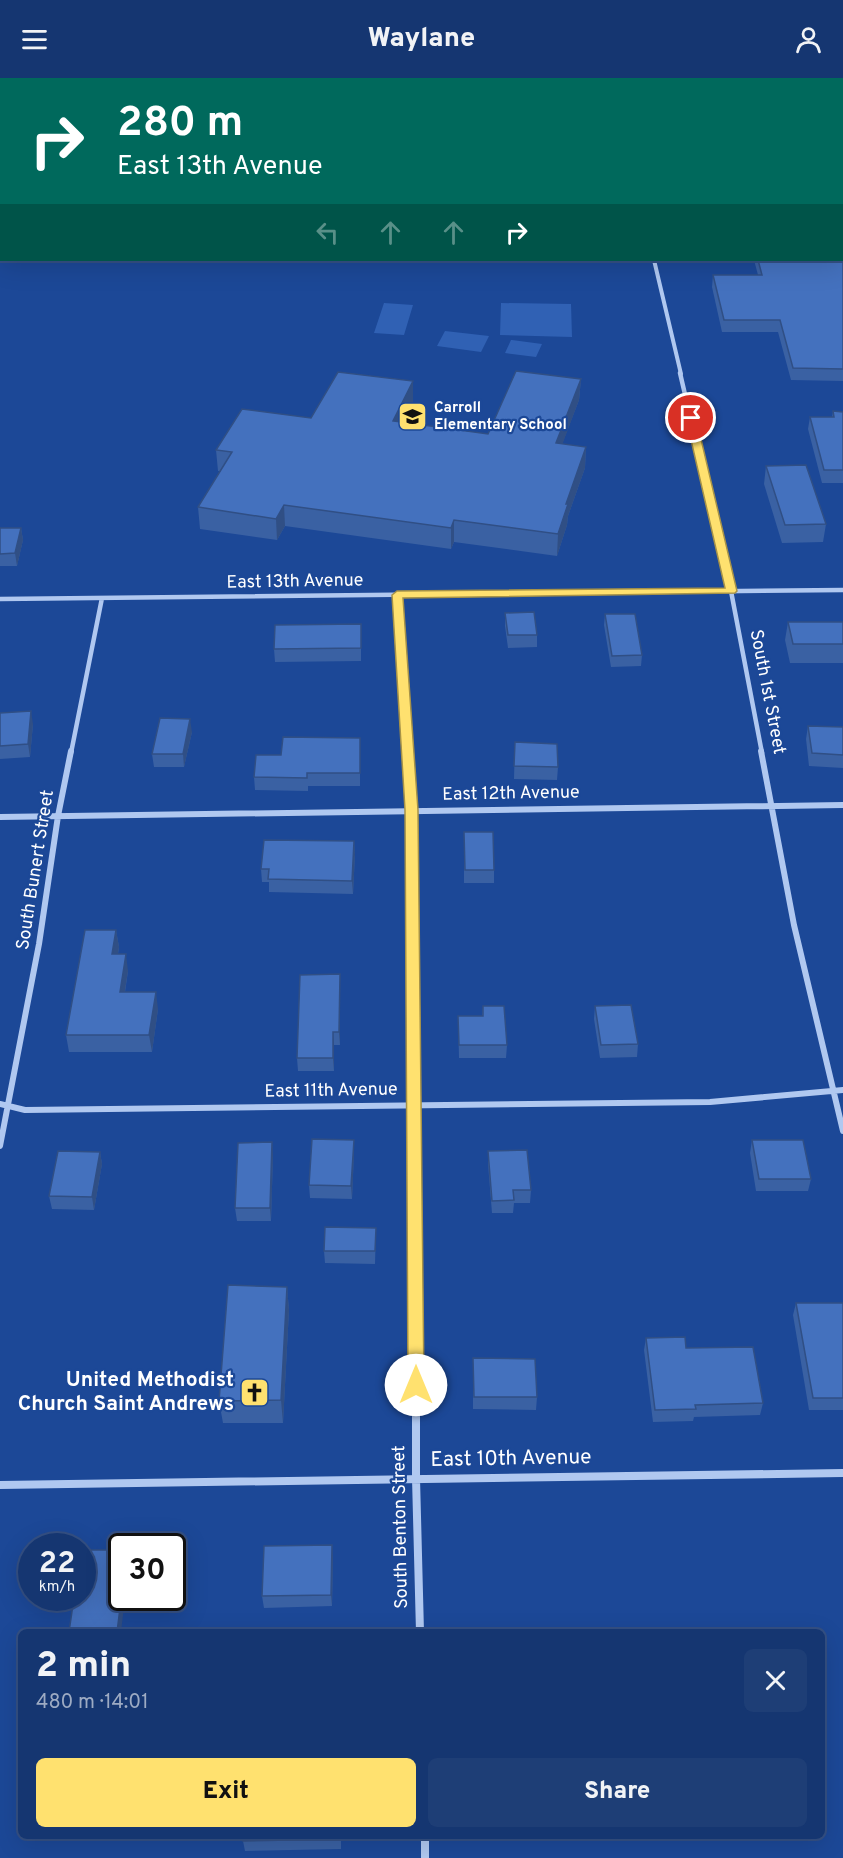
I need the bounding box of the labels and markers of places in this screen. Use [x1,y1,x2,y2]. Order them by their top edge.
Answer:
pin [665,392,716,443]
place label: Carroll Elementary School [434,399,567,435]
school or university icon: Carroll Elementary School [397,401,429,433]
place label: United Methodist Church Saint Andrews [18,1367,234,1418]
church icon: United Methodist Church Saint Andrews [239,1376,271,1408]

